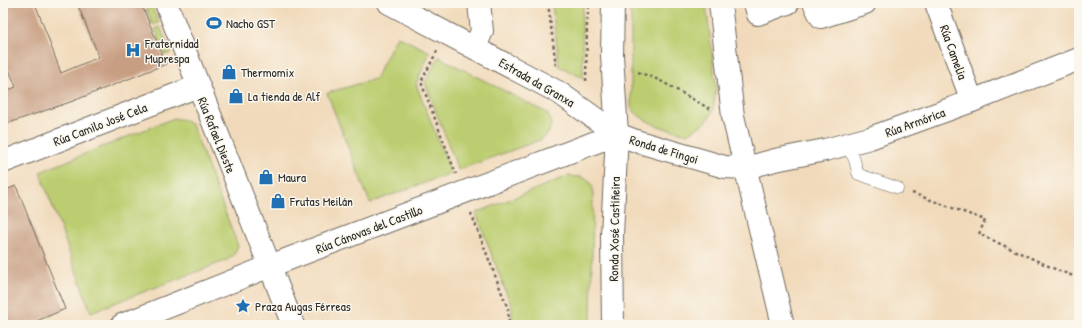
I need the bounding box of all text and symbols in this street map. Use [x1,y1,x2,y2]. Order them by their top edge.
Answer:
sports icon: Nacho GST [205,14,223,32]
place label: Nacho GST [226,14,276,32]
street label: Rúa Camelia [936,22,972,82]
place label: Fraternidad Muprespa [144,34,199,67]
hospital icon: Fraternidad Muprespa [124,41,142,59]
street label: Estrada da Granxa [496,53,578,111]
shop icon: Thermomix [220,63,238,81]
place label: Thermomix [241,63,295,81]
shop icon: La tienda de Alf [227,87,245,105]
place label: La tienda de Alf [248,87,321,105]
street label: Rúa Rafael Dieste [194,94,240,176]
street label: Rúa Camilo José Cela [51,98,149,150]
street label: Rúa Armórica [882,103,948,141]
street label: Ronda de Fingoi [627,130,701,168]
shop icon: Maura [257,168,275,186]
place label: Maura [278,168,306,186]
street label: Ronda Xosé Castiñeira [604,176,624,282]
shop icon: Frutas Meilán [269,192,287,210]
place label: Frutas Meilán [289,192,353,210]
street label: Rúa Cánovas del Castillo [313,200,425,258]
place icon: Praza Augas Férreas [234,297,252,315]
place label: Praza Augas Férreas [255,297,351,315]

